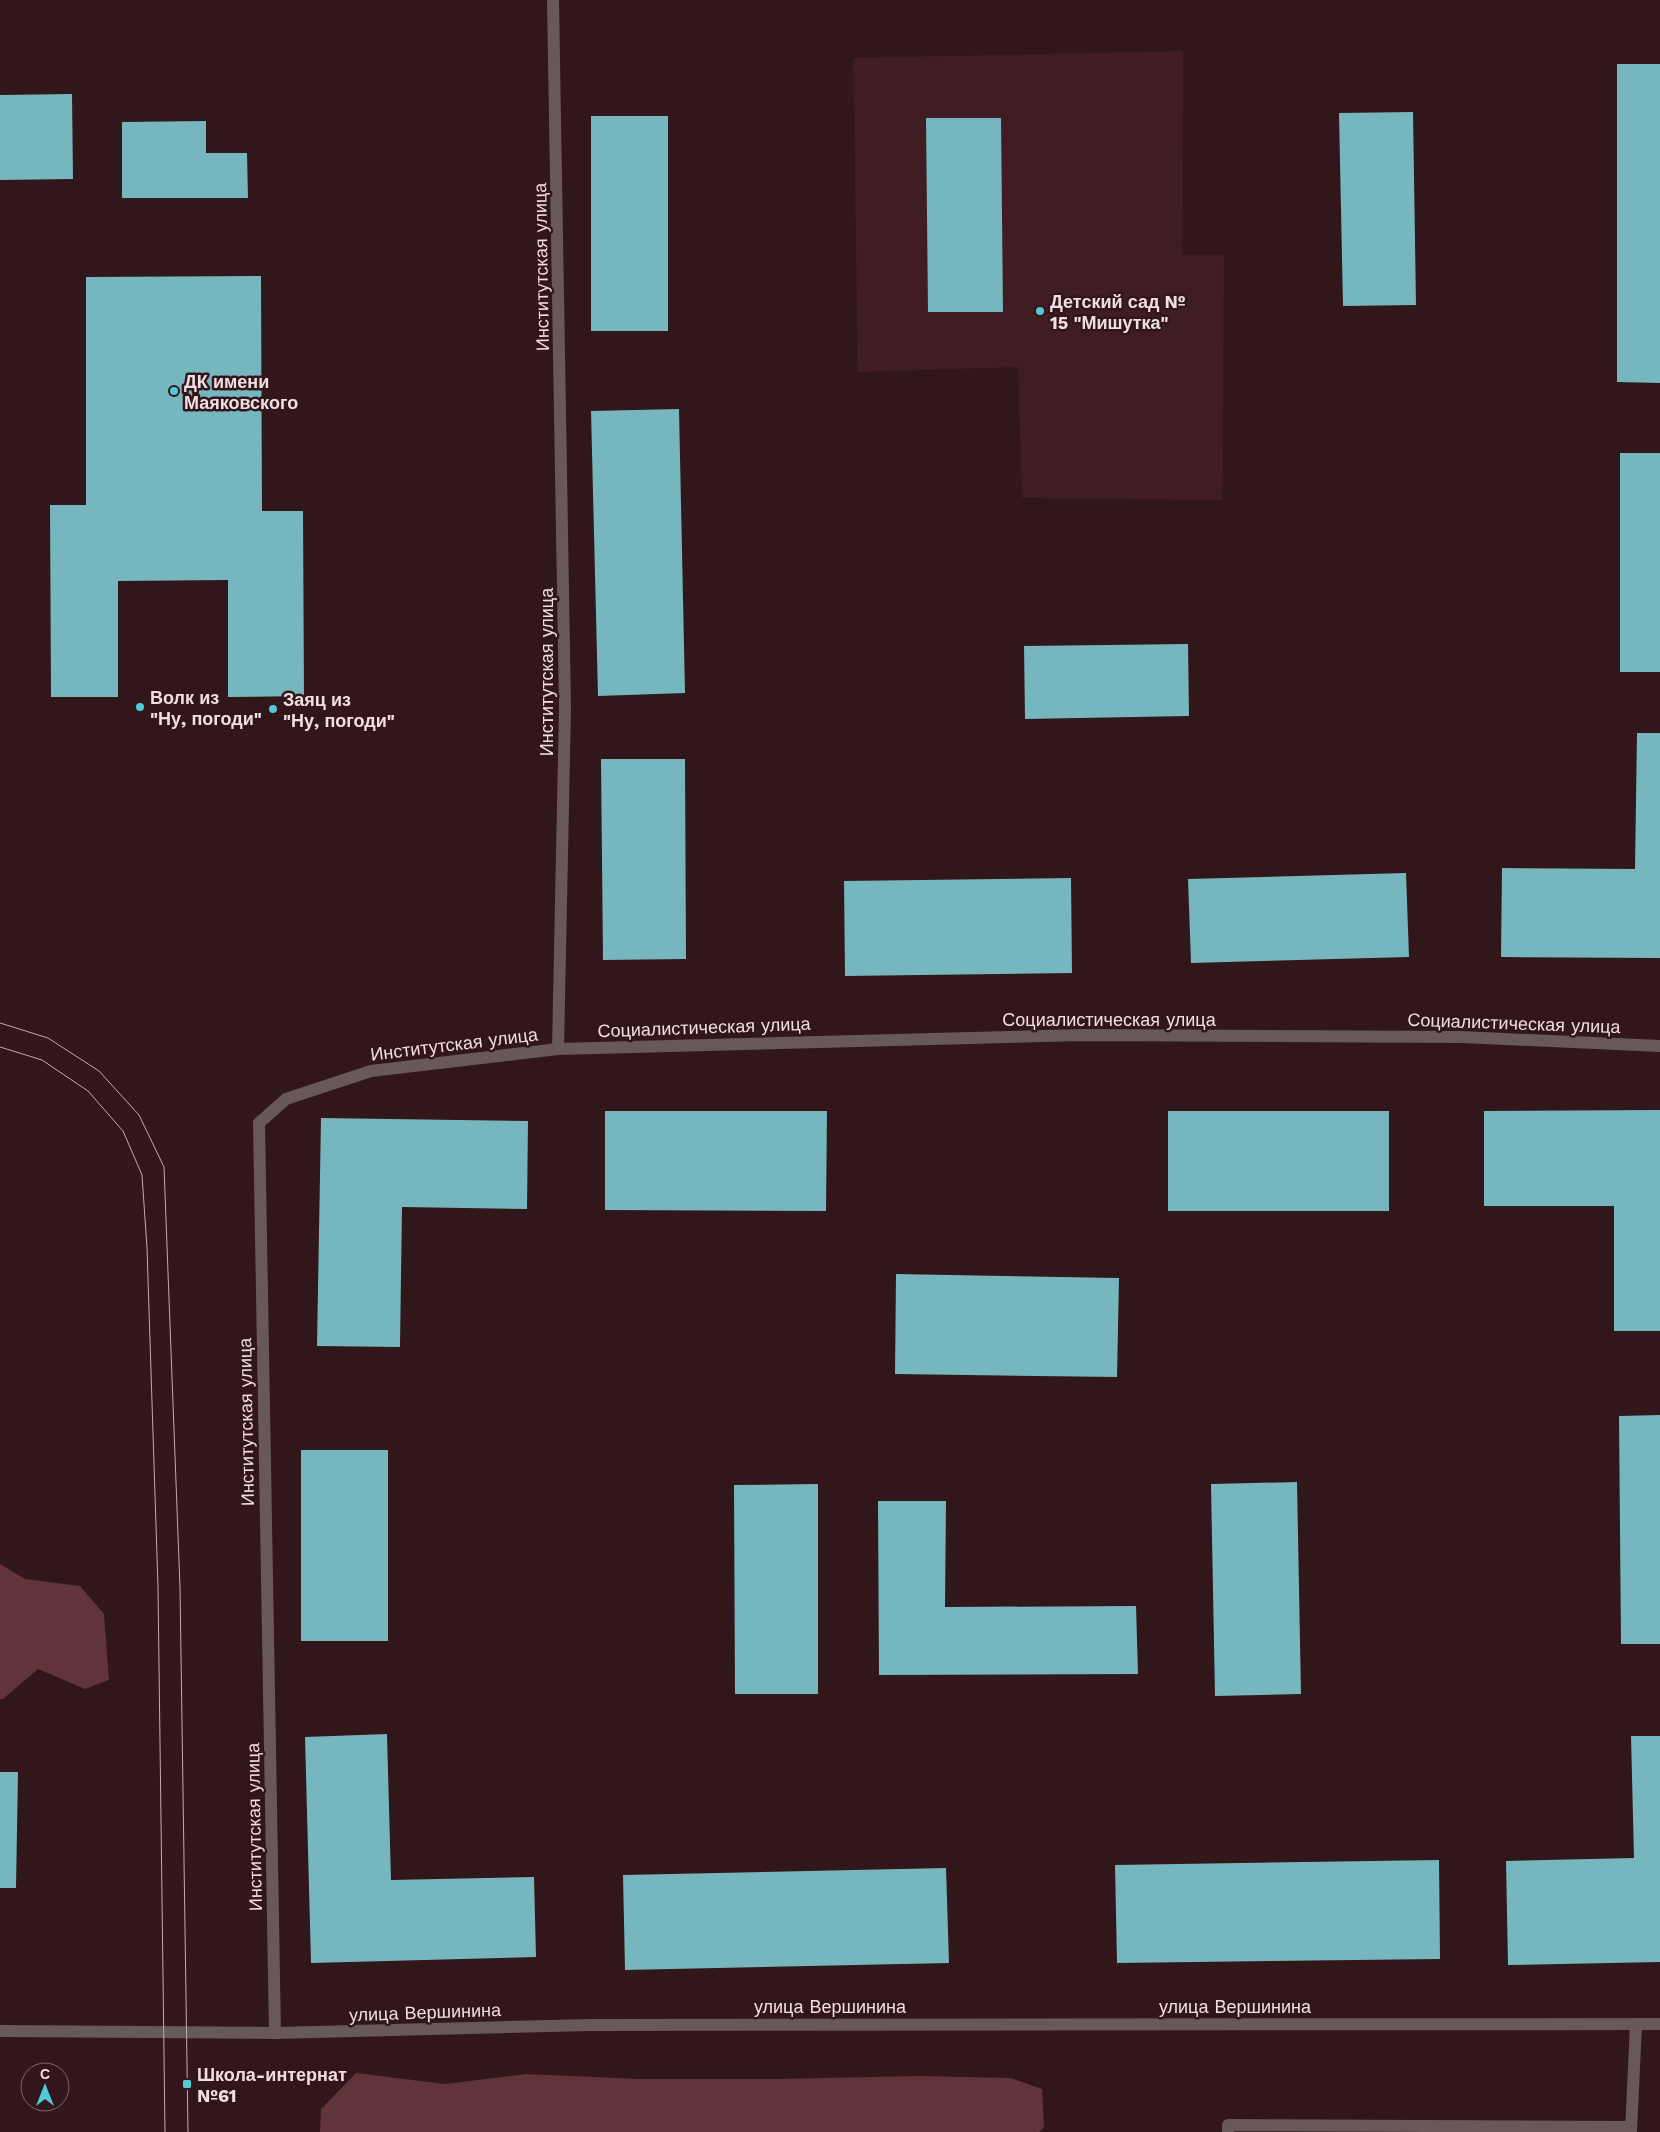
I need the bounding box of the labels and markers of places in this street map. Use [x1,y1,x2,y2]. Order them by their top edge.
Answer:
place label: Детский сад № 15 "Мишутка" [1050,291,1186,333]
marker: Детский сад № 15 "Мишутка" [1034,305,1046,317]
place label: ДК имени Маяковского [184,371,298,413]
marker: ДК имени Маяковского [168,385,180,397]
place label: Волк из "Ну, погоди" [150,687,262,729]
place label: Заяц из "Ну, погоди" [283,689,395,731]
marker: Волк из "Ну, погоди" [134,701,146,713]
marker: Заяц из "Ну, погоди" [267,703,279,715]
place label: Школа-интернат №61 [197,2064,347,2106]
marker: Школа-интернат №61 [181,2078,193,2090]

